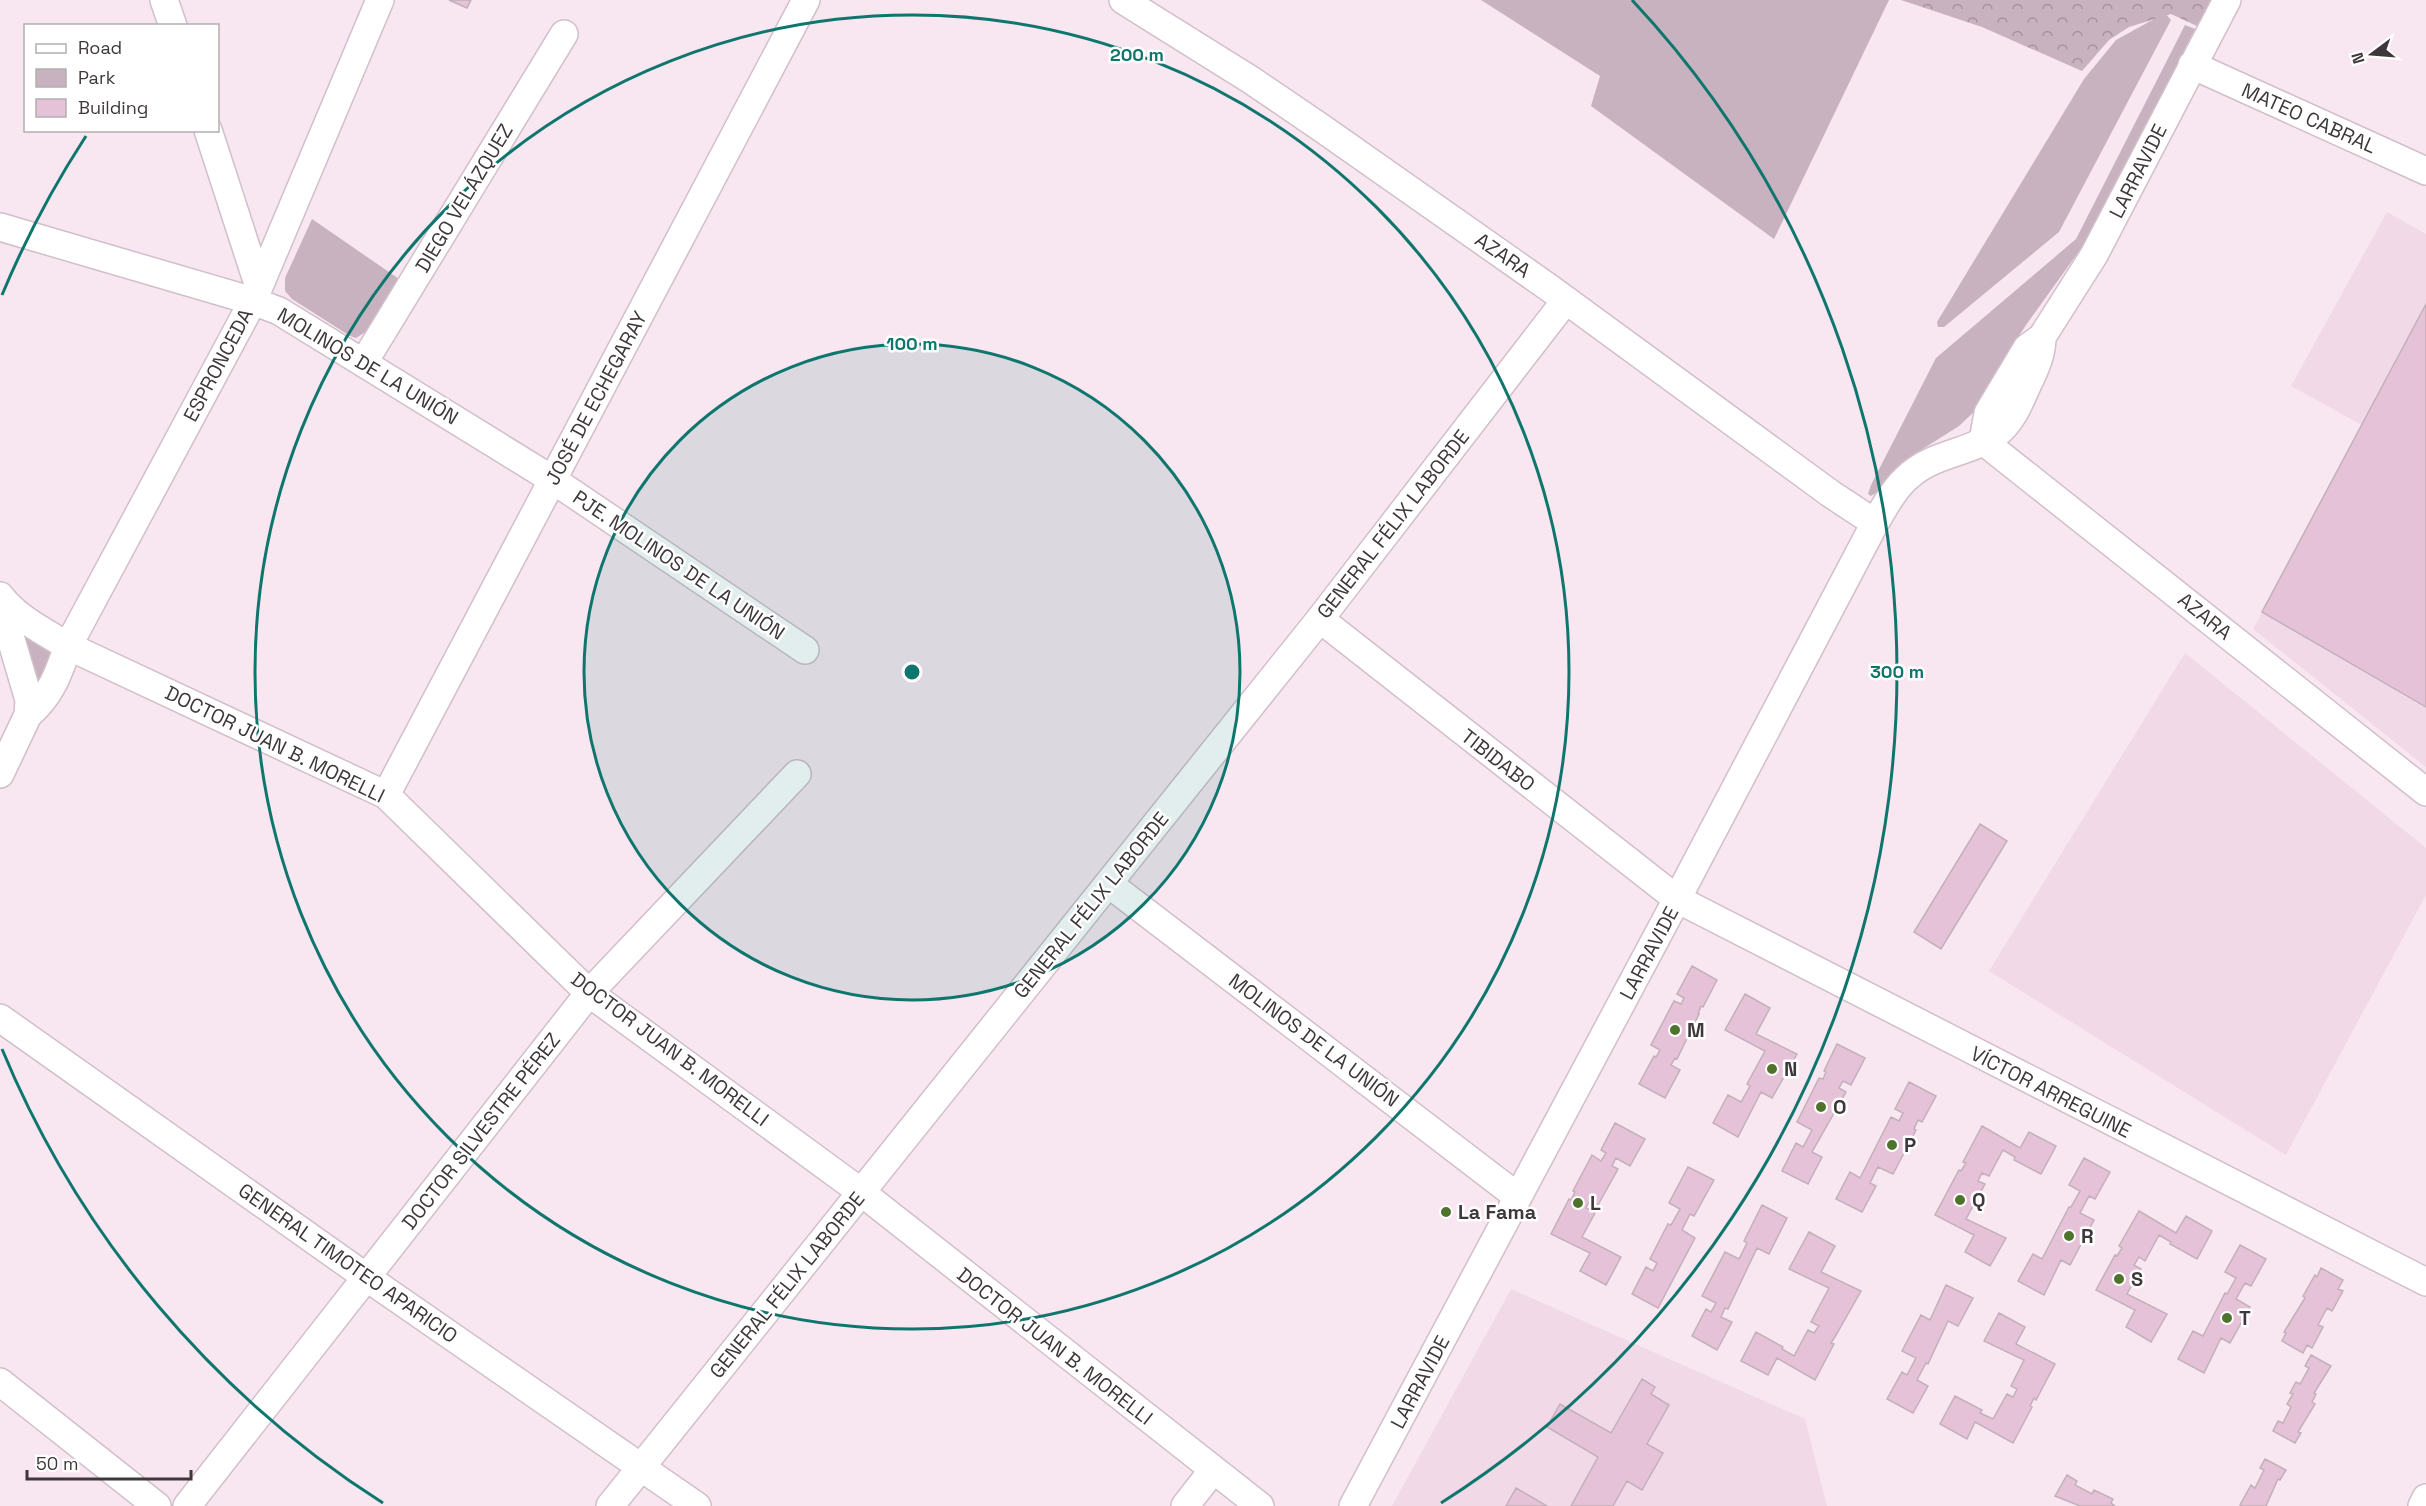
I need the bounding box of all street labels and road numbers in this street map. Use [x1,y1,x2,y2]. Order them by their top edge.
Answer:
street label: MATEO CABRAL [2238,77,2380,159]
street label: DIEGO VELÁZQUEZ [409,119,519,277]
street label: LARRAVIDE [2103,120,2173,222]
street label: AZARA [1470,227,1536,284]
street label: MOLINOS DE LA UNIÓN [273,302,463,430]
street label: ESPRONCEDA [177,304,259,426]
street label: JOSÉ DE ECHEGARAY [539,306,653,490]
street label: GENERAL FÉLIX LABORDE [1311,424,1475,624]
street label: PJE. MOLINOS DE LA UNIÓN [568,484,790,646]
street label: AZARA [2173,586,2238,646]
street label: DOCTOR JUAN B. MORELLI [161,679,389,809]
street label: TIBIDABO [1456,723,1540,797]
street label: GENERAL FÉLIX LABORDE [1008,806,1174,1004]
street label: LARRAVIDE [1614,902,1684,1004]
street label: DOCTOR JUAN B. MORELLI [566,966,774,1132]
street label: MOLINOS DE LA UNIÓN [1224,967,1404,1113]
street label: DOCTOR SILVESTRE PÉREZ [396,1027,566,1235]
street label: VÍCTOR ARREGUINE [1966,1040,2136,1144]
street label: GENERAL TIMOTEO APARICIO [233,1177,463,1349]
street label: GENERAL FÉLIX LABORDE [704,1186,870,1384]
street label: DOCTOR JUAN B. MORELLI [952,1261,1158,1431]
street label: LARRAVIDE [1385,1331,1455,1433]

